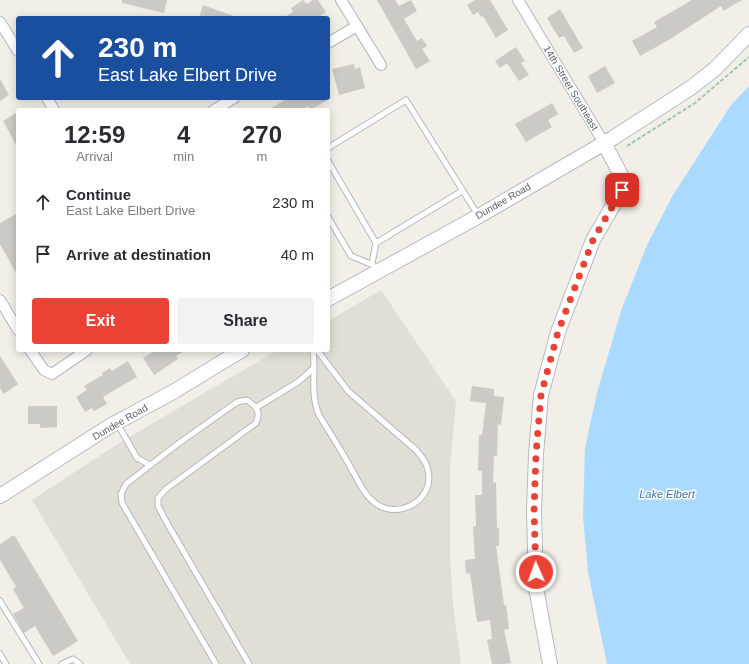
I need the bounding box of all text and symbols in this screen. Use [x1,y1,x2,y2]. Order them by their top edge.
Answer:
icon: ahead [32,32,84,84]
text: 230 m [98,32,177,63]
street label: 14th Street Southeast [541,44,601,132]
text: East Lake Elbert Drive [98,65,277,85]
text: 12:59 [64,121,125,148]
text: 4 [177,121,190,148]
text: 270 [242,121,282,148]
text: Arrival [76,149,113,164]
text: min [173,149,194,164]
text: m [257,149,267,164]
pin [605,173,639,207]
icon: arrive [611,179,633,201]
street label: Dundee Road [474,181,532,221]
text: Continue [66,186,131,203]
icon: ahead [32,191,54,213]
text: 230 m [272,194,314,211]
text: East Lake Elbert Drive [66,203,195,218]
icon: arrive [32,243,54,265]
text: Arrive at destination [66,246,211,263]
text: 40 m [281,246,314,263]
button: Exit [32,298,169,344]
button: Share [177,298,314,344]
street label: Dundee Road [91,402,149,442]
water label: Lake Elbert [639,488,696,500]
position arrow [515,551,557,593]

